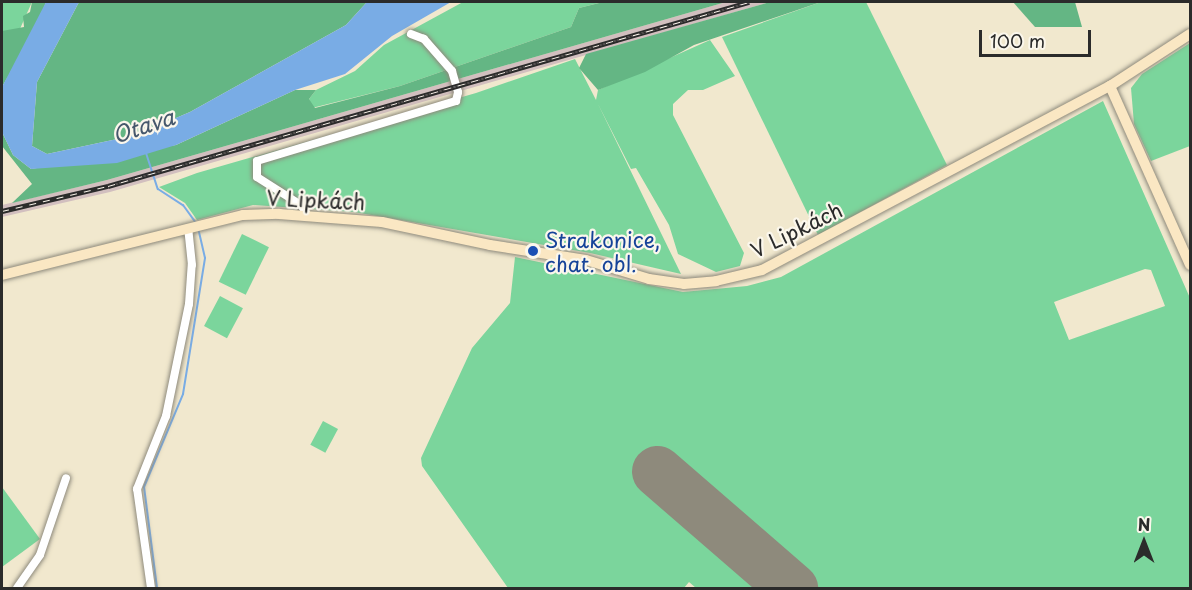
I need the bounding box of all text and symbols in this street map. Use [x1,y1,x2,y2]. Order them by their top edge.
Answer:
scale bar [982,18,1094,56]
text: 100 m [990,27,1045,54]
water label: Otava [109,103,177,147]
street label: V Lipkách [265,184,367,214]
street label: V Lipkách [746,196,846,262]
place label: Strakonice, chat. obl. [545,226,660,276]
marker: Strakonice, chat. obl. [526,244,540,258]
north arrow [1114,512,1174,572]
text: N [1138,512,1150,536]

